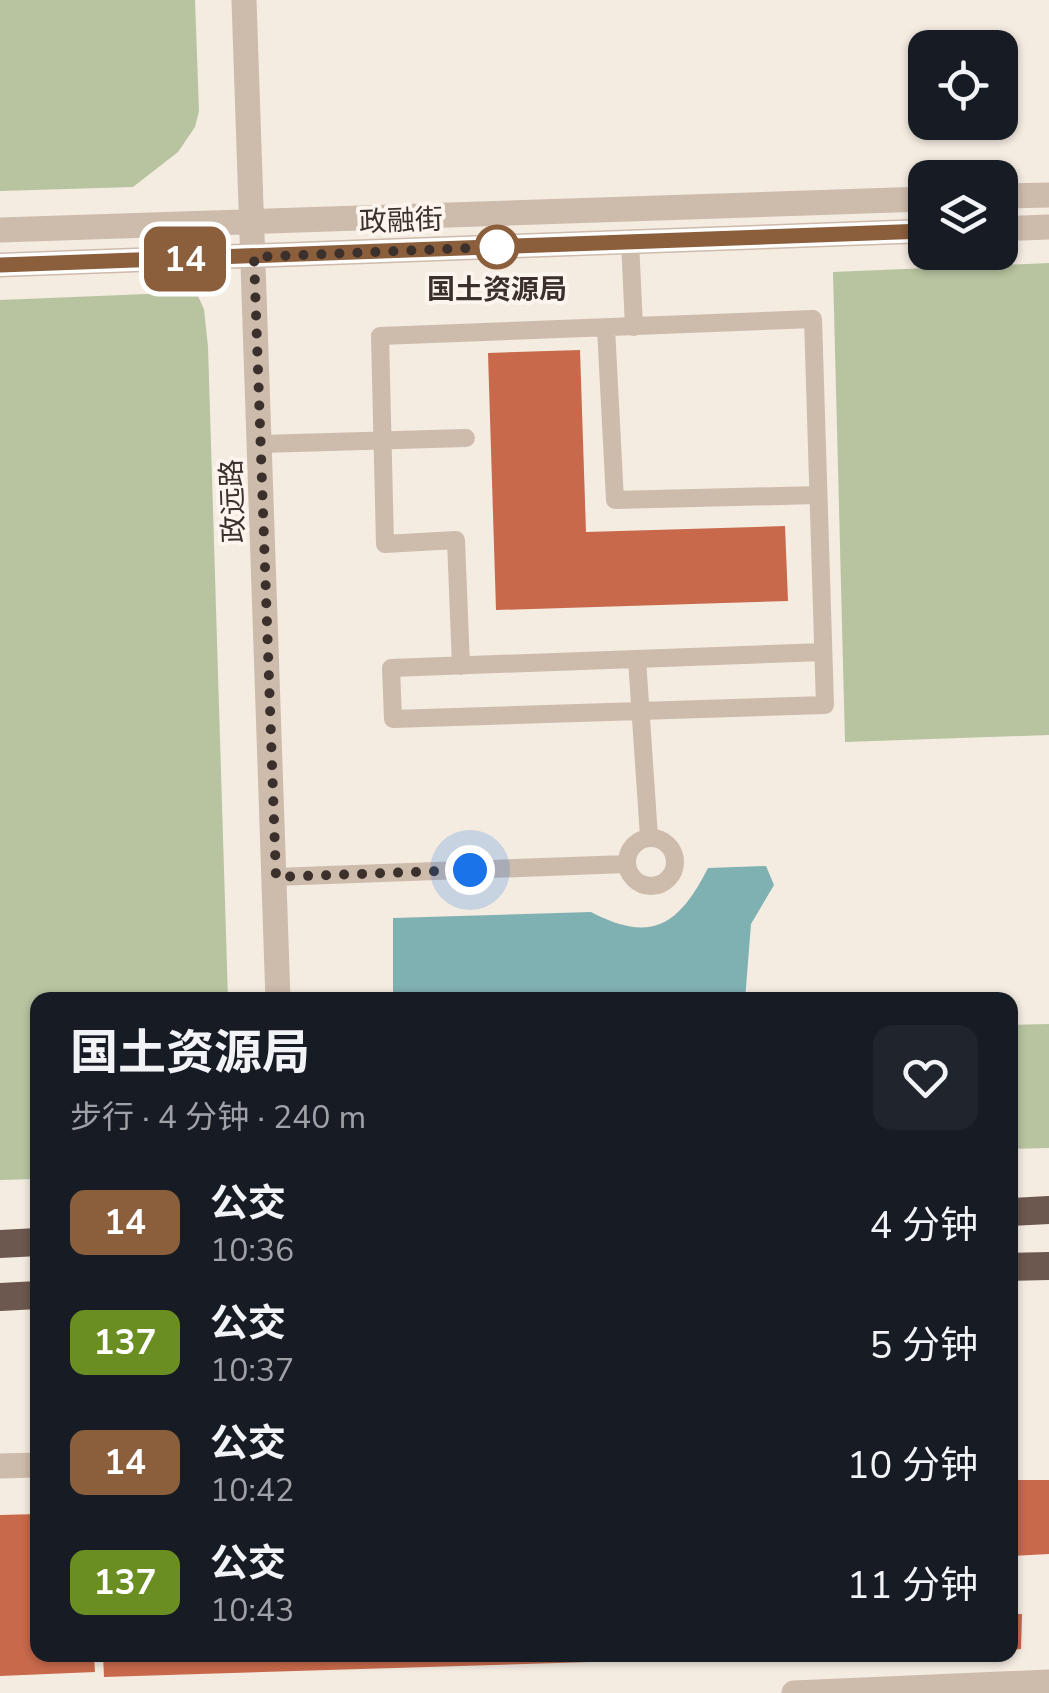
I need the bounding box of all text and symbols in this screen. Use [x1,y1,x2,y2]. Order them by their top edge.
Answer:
map controls [908,30,1018,270]
button: locate [908,30,1018,140]
button: layers [908,160,1018,270]
street label: 政融街 [358,201,444,241]
line badge: 14 [140,226,230,292]
marker: 国土资源局 [476,226,518,268]
text: 14 [164,236,206,283]
place label: 国土资源局 [427,271,567,309]
street label: 政远路 [213,458,253,544]
your location [445,845,495,895]
text: 国土资源局 [70,1020,310,1086]
button: heart [873,1025,978,1130]
text: 步行 · 4 分钟 · 240 m [70,1096,366,1139]
text: 公交 [210,1178,286,1229]
text: 14 [104,1199,146,1246]
text: 4 分钟 [869,1200,978,1251]
text: 10:36 [210,1229,294,1272]
text: 公交 [210,1298,286,1349]
text: 137 [93,1319,157,1366]
text: 5 分钟 [869,1320,978,1371]
text: 10:37 [210,1349,294,1392]
text: 公交 [210,1418,286,1469]
text: 14 [104,1439,146,1486]
text: 10 分钟 [847,1440,978,1491]
text: 10:42 [210,1469,294,1512]
text: 公交 [210,1538,286,1589]
text: 137 [93,1559,157,1606]
text: 11 分钟 [847,1560,978,1611]
text: 10:43 [210,1589,294,1632]

